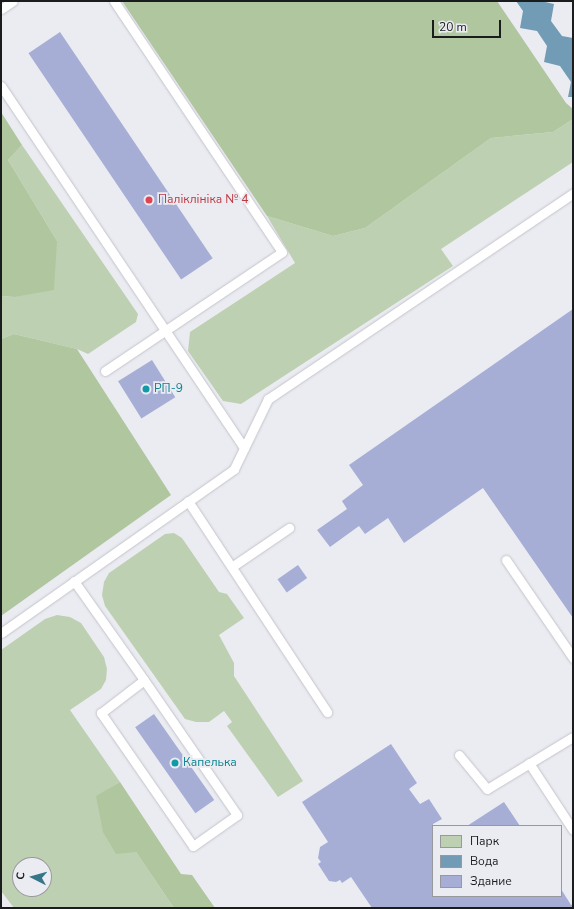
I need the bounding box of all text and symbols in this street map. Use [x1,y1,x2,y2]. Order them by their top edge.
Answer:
scale bar [434,12,503,38]
text: 20 m [439,19,467,35]
place label: Паліклініка № 4 [158,193,248,207]
marker: Паліклініка № 4 [143,194,155,206]
place label: РП-9 [154,382,183,396]
marker: РП-9 [141,384,151,394]
place label: Капелька [183,756,237,770]
marker: Капелька [170,758,180,768]
legend [432,825,562,897]
text: Парк [470,833,499,849]
text: Вода [470,853,498,869]
north arrow [12,857,52,897]
text: С [13,871,28,880]
text: Здание [470,873,512,889]

